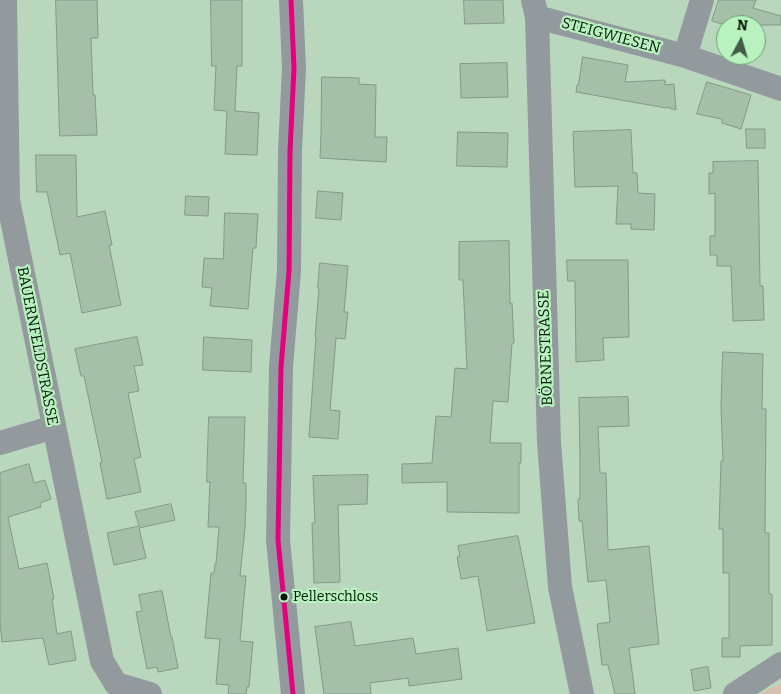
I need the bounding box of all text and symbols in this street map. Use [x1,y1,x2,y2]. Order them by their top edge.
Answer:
street label: STEIGWIESEN [560,14,662,58]
north arrow [716,15,766,65]
text: N [736,17,749,35]
street label: BAUERNFELDSTRASSE [13,265,61,427]
street label: BÖRNESTRASSE [535,290,557,406]
place label: Pellerschloss [293,589,378,605]
marker: Pellerschloss [279,592,289,602]

